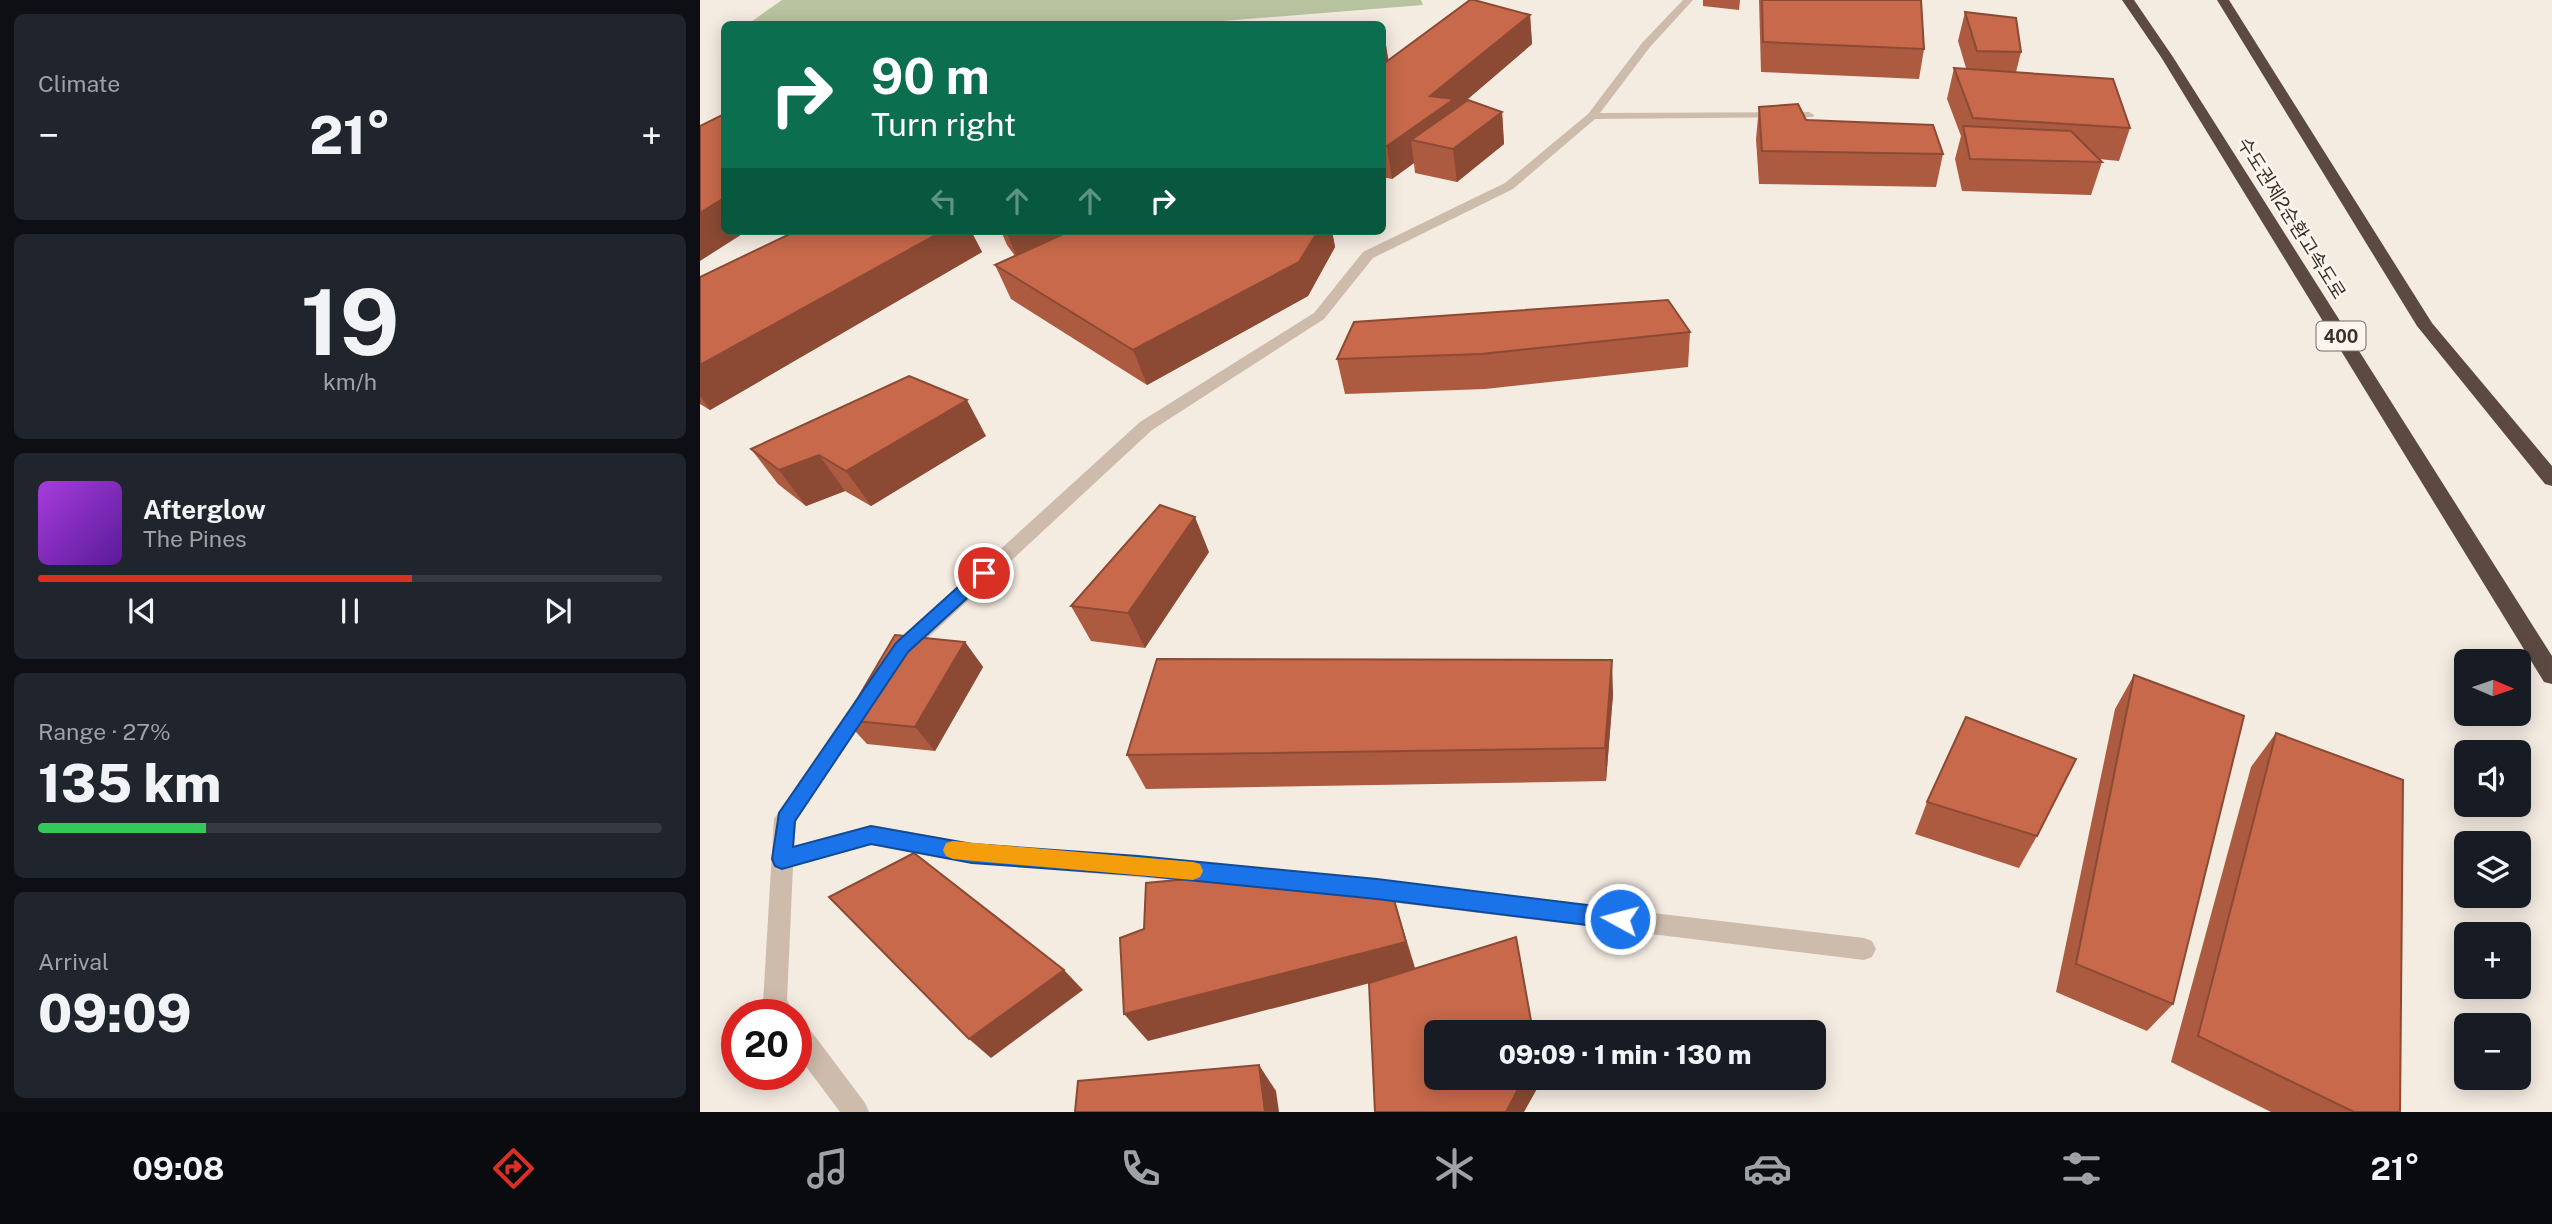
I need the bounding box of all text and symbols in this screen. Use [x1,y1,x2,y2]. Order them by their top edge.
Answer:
text: 90 m [871,47,990,105]
icon: right [756,49,847,140]
text: Climate [38,70,120,97]
text: 21° [309,105,391,166]
text: Turn right [871,106,1016,143]
text: − [38,113,59,158]
text: + [641,113,662,158]
street label: 수도권제2순환고속도로 [2233,133,2351,303]
icon: left [925,182,963,220]
icon: ahead [998,182,1036,220]
icon: ahead [1071,182,1109,220]
icon: right [1144,182,1182,220]
text: 19 [301,269,399,375]
road number: 400 [2316,322,2366,350]
text: km/h [323,368,377,395]
text: Afterglow [143,494,266,525]
text: The Pines [143,525,247,552]
pin [954,543,1014,603]
icon: arrive [965,554,1003,592]
icon: previous [123,592,161,630]
icon: pause [331,592,369,630]
icon: next [539,592,577,630]
north arrow [2454,649,2530,726]
map controls [2454,649,2531,1090]
text: Range · 27% [38,718,171,745]
button: sound [2454,740,2531,817]
text: 135 km [38,753,221,814]
button: layers [2454,831,2531,908]
position arrow [1583,882,1657,956]
button: + [2454,922,2531,999]
text: Arrival [38,948,109,975]
text: 09:09 [38,983,192,1044]
speed limit sign: 20 [721,999,812,1090]
button: − [2454,1013,2531,1090]
text: 09:09 · 1 min · 130 m [1499,1039,1751,1070]
icon: directions [489,1144,538,1193]
icon: music [803,1144,852,1193]
icon: phone [1116,1144,1165,1193]
icon: climate [1430,1144,1479,1193]
icon: car [1743,1144,1792,1193]
icon: filters [2057,1144,2106,1193]
text: 09:08 [132,1150,225,1187]
text: 21° [2370,1150,2420,1187]

